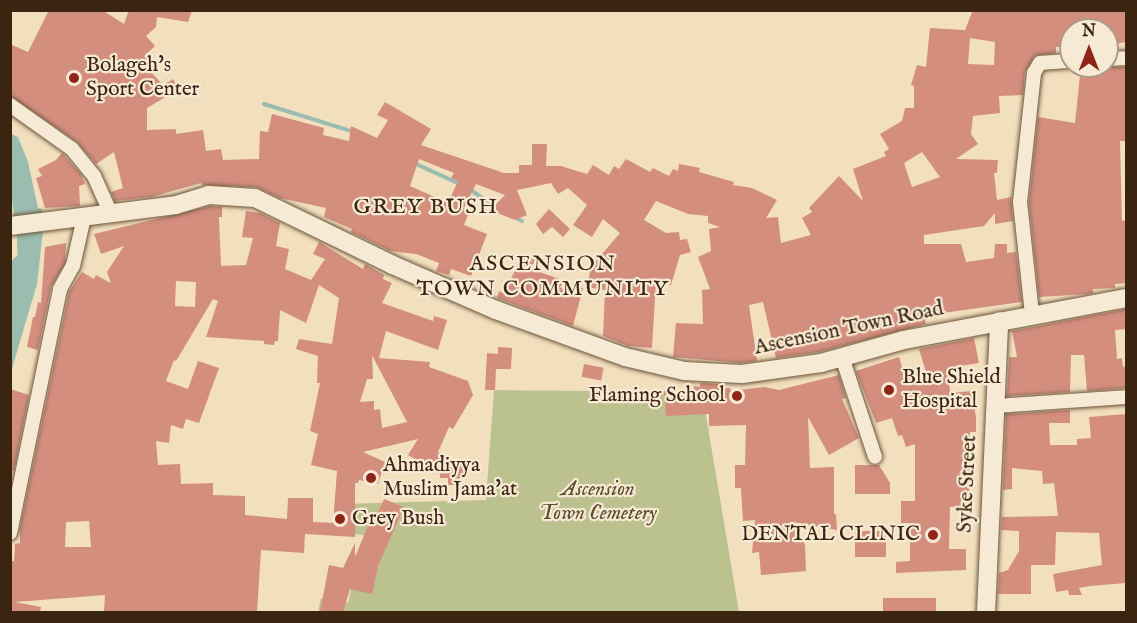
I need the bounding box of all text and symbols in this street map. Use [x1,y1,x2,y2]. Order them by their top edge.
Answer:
north arrow [1059,18,1119,78]
text: N [1082,22,1096,42]
place label: Bolageh's Sport Center [86,53,199,103]
marker: Bolageh's Sport Center [67,71,81,85]
district label: GREY BUSH [353,195,499,221]
district label: ASCENSION TOWN COMMUNITY [416,251,670,302]
street label: Ascension Town Road [752,297,946,361]
place label: Blue Shield Hospital [902,365,1001,415]
marker: Blue Shield Hospital [880,381,898,399]
place label: Flaming School [589,383,725,409]
marker: Flaming School [730,389,744,403]
street label: Syke Street [953,434,983,534]
place label: Ahmadiyya Muslim Jama'at [383,453,517,503]
marker: Ahmadiyya Muslim Jama'at [364,471,378,485]
park label: Ascension Town Cemetery [539,477,657,527]
place label: Grey Bush [352,506,444,532]
marker: Grey Bush [333,512,347,526]
place label: DENTAL CLINIC [741,522,920,548]
marker: DENTAL CLINIC [924,526,942,544]

